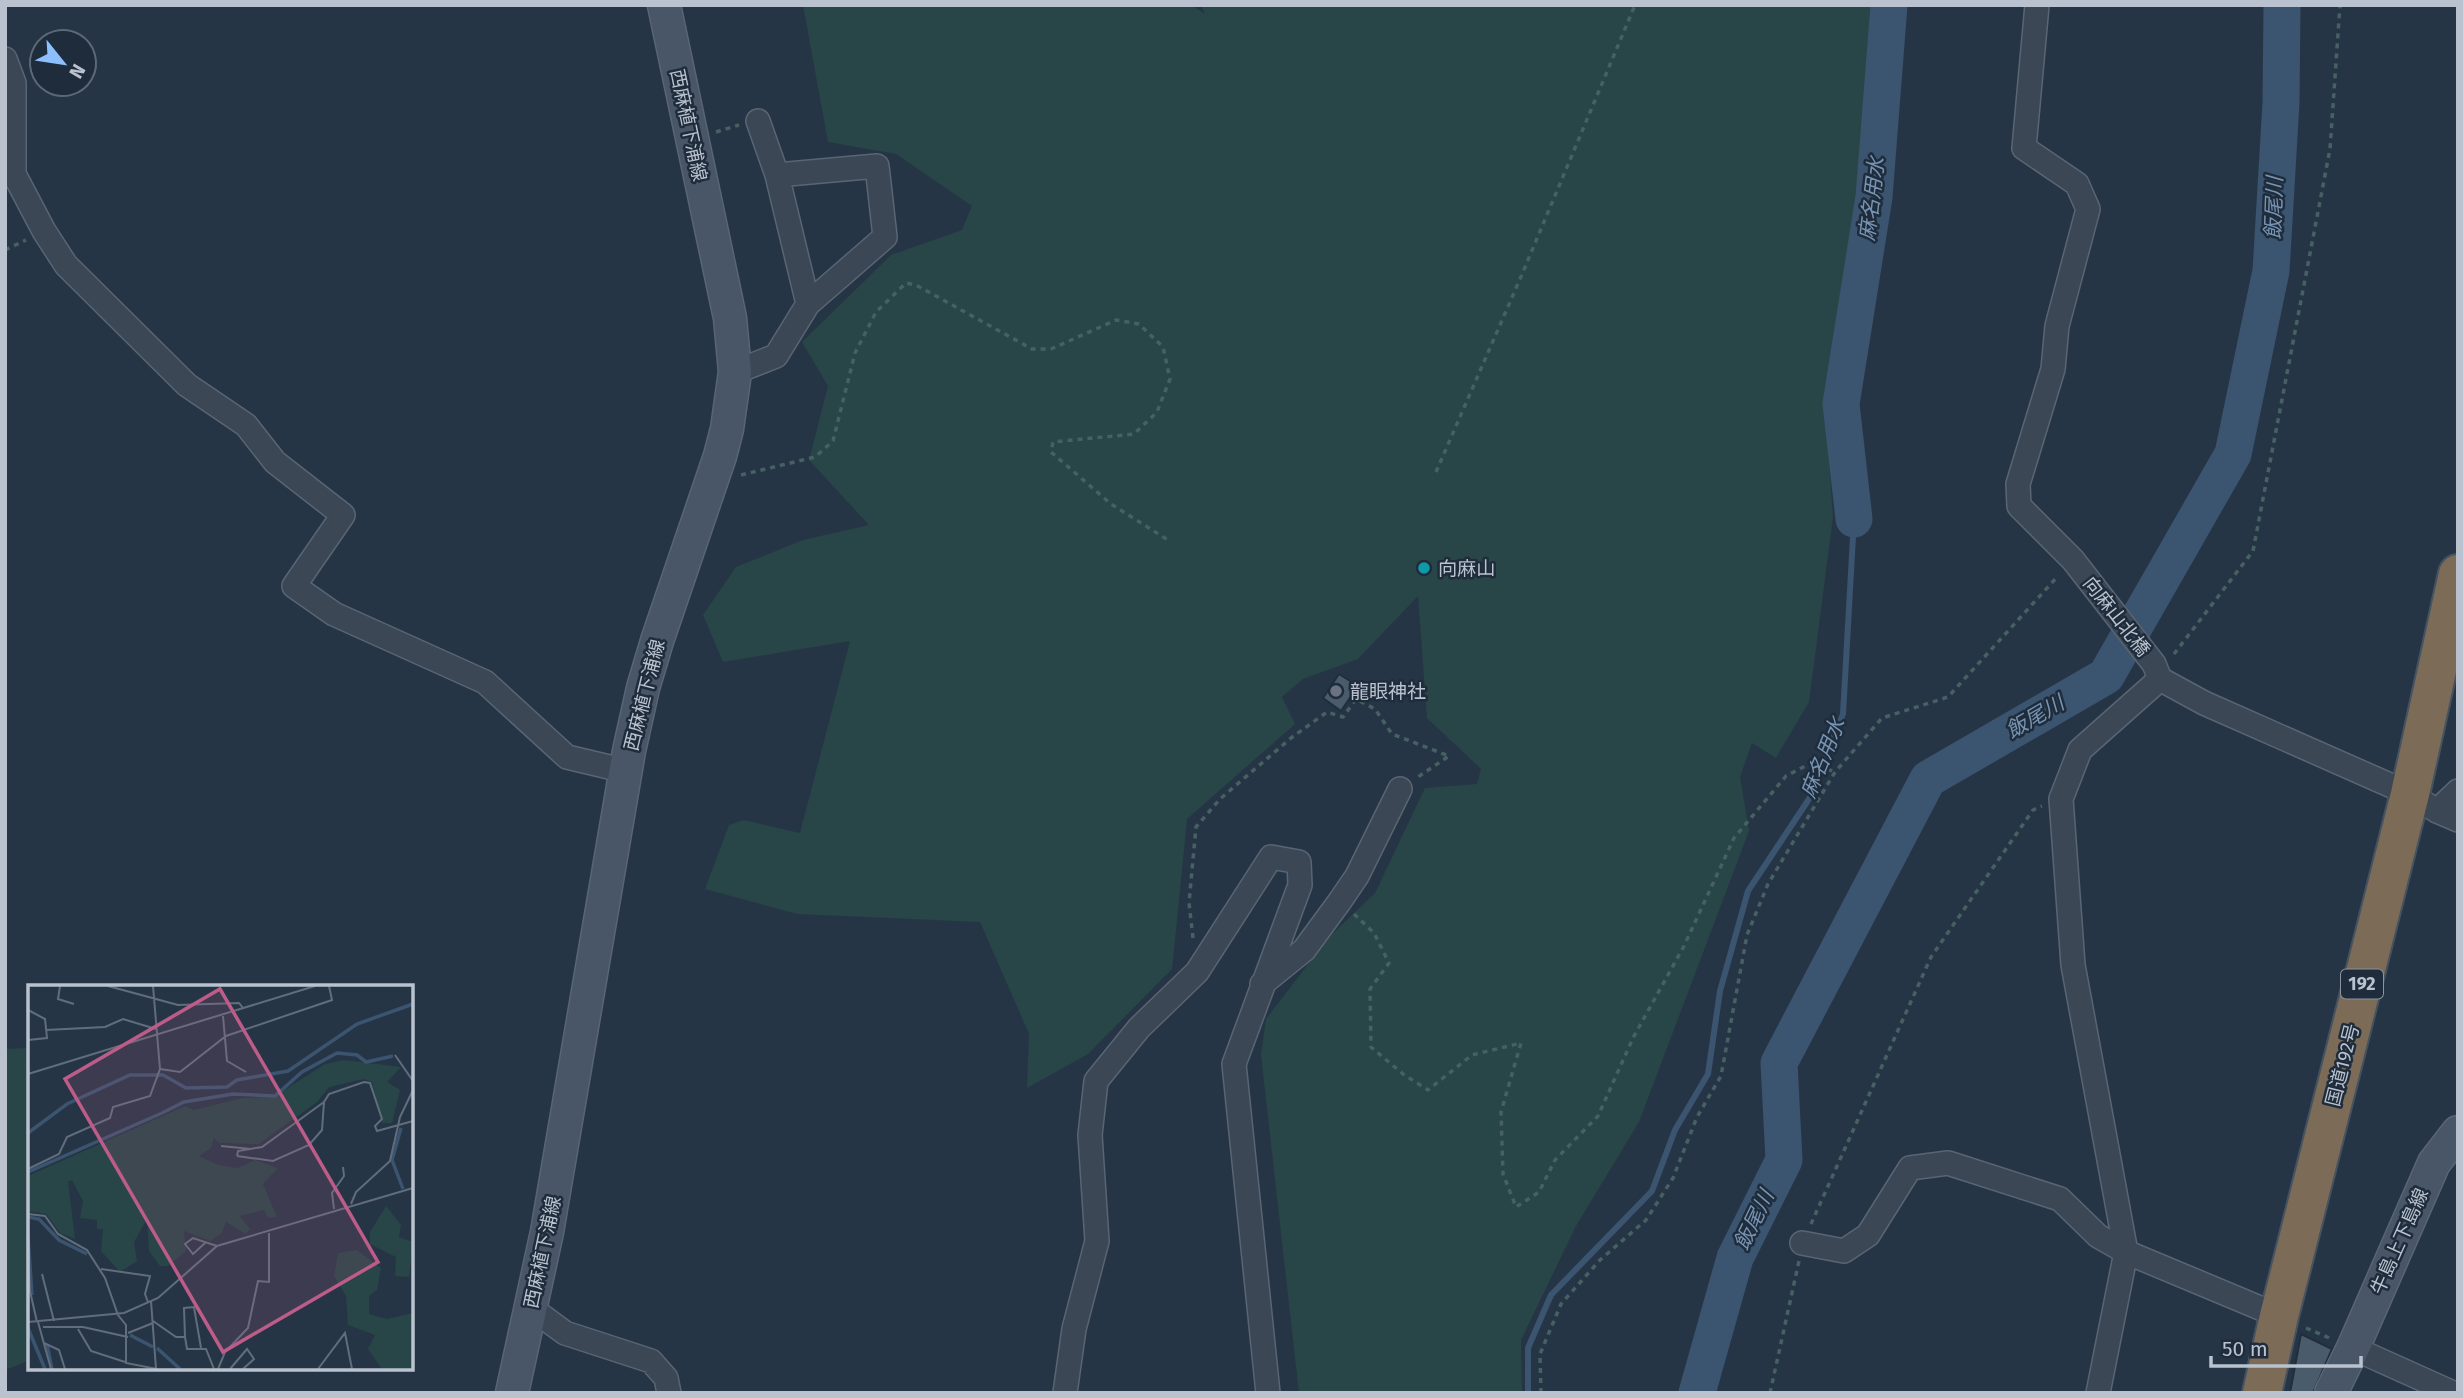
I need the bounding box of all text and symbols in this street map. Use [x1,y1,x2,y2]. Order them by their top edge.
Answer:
north arrow [28,28,98,98]
text: N [64,60,90,82]
street label: 西麻植下浦線 [665,67,712,183]
water label: 麻名用水 [1854,154,1890,242]
water label: 飯尾川 [2260,174,2288,240]
place label: 向麻山 [1438,557,1495,580]
marker: 向麻山 [1416,560,1432,576]
street label: 向麻山北橋 [2078,572,2155,661]
street label: 西麻植下浦線 [620,637,669,753]
place label: 龍眼神社 [1350,680,1426,703]
marker: 龍眼神社 [1328,683,1344,699]
water label: 飯尾川 [2001,689,2071,744]
water label: 麻名用水 [1795,712,1852,802]
road number: 192 [2341,970,2383,999]
inset map [28,985,413,1370]
street label: 国道192号 [2321,1021,2364,1109]
water label: 飯尾川 [1729,1184,1780,1254]
street label: 牛島上下島線 [2366,1184,2433,1298]
street label: 西麻植下浦線 [519,1194,566,1310]
scale bar [2211,1324,2362,1368]
text: 50 m [2222,1336,2268,1362]

